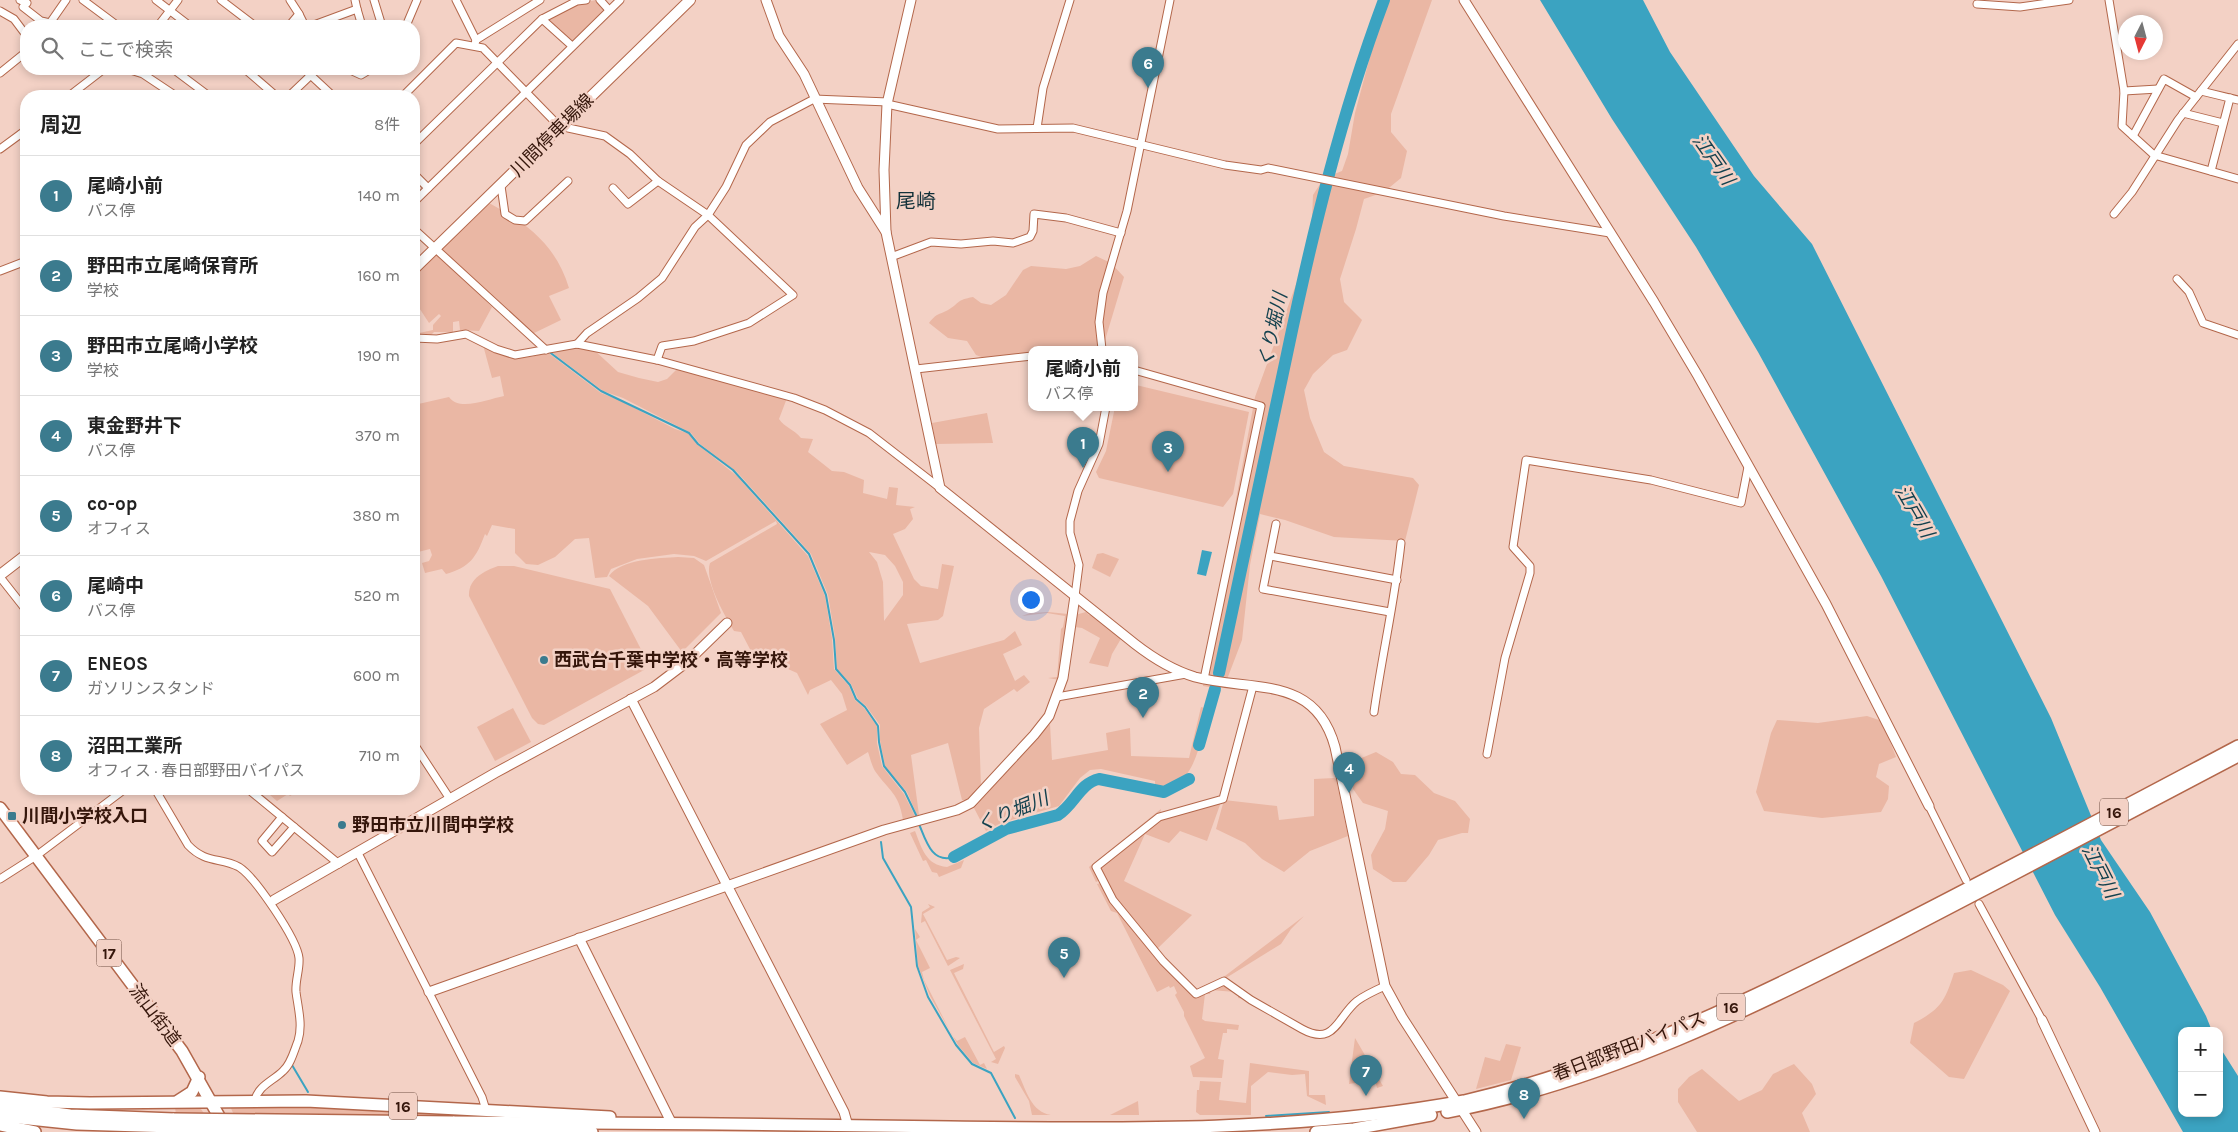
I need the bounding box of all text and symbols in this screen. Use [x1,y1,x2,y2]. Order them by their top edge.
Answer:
north arrow [2118,15,2163,60]
search box [20,20,420,75]
icon: search [38,34,66,62]
text: ここで検索 [78,39,173,61]
pin: 6 [1132,47,1164,88]
street label: 川間停車場線 [506,89,598,181]
text: 周辺 [40,113,82,137]
text: 8件 [374,115,400,134]
water label: 江戸川 [1688,130,1740,191]
text: 尾崎小前 [87,175,163,197]
text: 1 [53,186,59,205]
text: 140 m [358,186,400,205]
district label: 尾崎 [896,190,936,213]
text: バス停 [87,201,135,220]
text: 野田市立尾崎保育所 [87,255,258,277]
text: 2 [51,266,61,285]
text: 160 m [357,266,400,285]
text: 学校 [87,281,119,300]
water label: くり堀川 [1254,289,1292,370]
text: 野田市立尾崎小学校 [87,335,258,357]
text: 3 [51,346,61,365]
text: 190 m [357,346,400,365]
popup [1028,346,1138,411]
text: 尾崎小前 [1045,358,1121,380]
text: 学校 [87,361,119,380]
text: バス停 [1045,384,1093,403]
text: 東金野井下 [87,415,182,437]
text: 4 [51,426,61,445]
text: 370 m [355,426,400,445]
pin: 1 [1067,427,1099,468]
pin: 3 [1152,431,1184,472]
text: バス停 [87,441,135,460]
water label: 江戸川 [1890,481,1939,543]
text: co-op [87,493,137,515]
text: 5 [51,506,61,525]
text: 380 m [352,506,400,525]
text: オフィス [87,519,151,538]
text: 尾崎中 [87,575,144,597]
text: 6 [51,586,61,605]
text: 520 m [353,586,400,605]
your location [1018,587,1044,613]
text: バス停 [87,601,135,620]
place label: 西武台千葉中学校・高等学校 [554,649,788,671]
text: ENEOS [87,653,148,675]
marker: 西武台千葉中学校・高等学校 [538,654,550,666]
text: 7 [52,666,60,685]
text: 600 m [353,666,400,685]
pin: 2 [1127,677,1159,718]
text: ガソリンスタンド [87,679,215,698]
text: 沼田工業所 [87,735,182,757]
text: 8 [51,746,61,765]
text: 710 m [359,746,400,765]
pin: 4 [1333,752,1365,793]
text: オフィス · 春日部野田バイパス [87,761,305,780]
water label: くり堀川 [973,787,1054,836]
road number: 16 [2100,799,2128,826]
place label: 川間小学校入口 [22,805,148,827]
marker: 川間小学校入口 [6,810,18,822]
place label: 野田市立川間中学校 [352,814,514,836]
marker: 野田市立川間中学校 [336,819,348,831]
water label: 江戸川 [2077,841,2124,904]
pin: 5 [1048,937,1080,978]
road number: 17 [96,940,122,966]
street label: 流山街道 [125,980,185,1050]
road number: 16 [1717,994,1745,1020]
street label: 春日部野田バイパス [1550,1007,1708,1085]
map controls [2178,1027,2223,1117]
button: + [2178,1027,2223,1072]
pin: 7 [1350,1055,1382,1096]
button: − [2178,1072,2223,1117]
pin: 8 [1508,1078,1540,1119]
road number: 16 [389,1092,417,1120]

